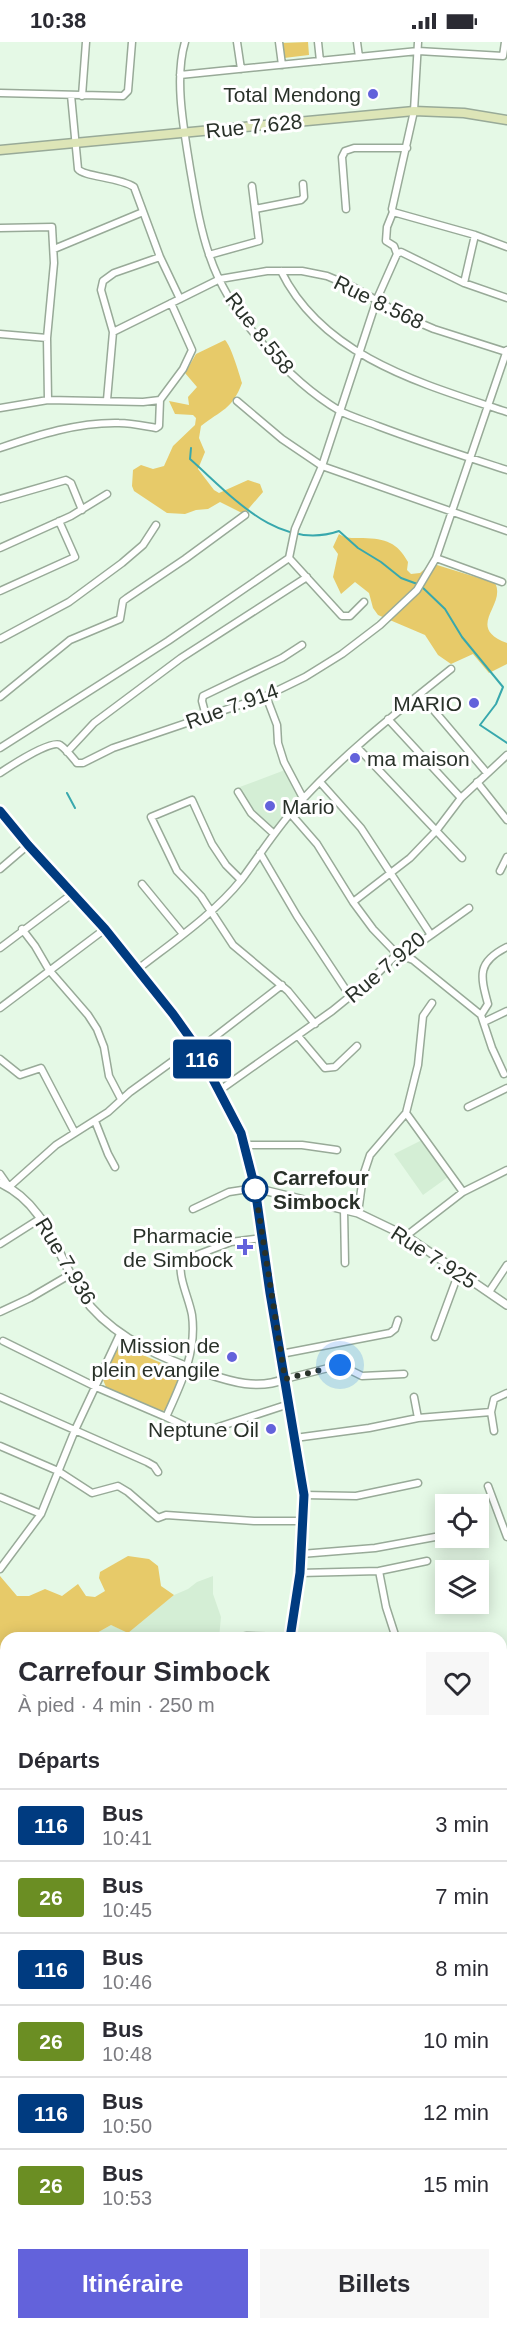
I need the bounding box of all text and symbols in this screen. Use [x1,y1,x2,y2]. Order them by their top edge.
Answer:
text: 10:38 [30,8,86,33]
place label: Total Mendong [223,83,361,106]
marker: Total Mendong [366,87,380,101]
street label: Rue 7.628 [205,109,303,143]
street label: Rue 8.568 [330,270,428,334]
street label: Rue 8.558 [221,288,299,378]
street label: Rue 7.914 [183,679,282,733]
place label: MARIO [393,692,462,715]
marker: MARIO [467,696,481,710]
place label: ma maison [367,747,470,770]
marker: ma maison [348,751,362,765]
place label: Mario [282,795,335,818]
marker: Mario [263,799,277,813]
street label: Rue 7.920 [340,927,430,1007]
line badge: 116 [168,1040,236,1078]
text: 116 [185,1048,219,1071]
place label: Carrefour Simbock [273,1166,369,1213]
marker: Carrefour Simbock [242,1176,268,1202]
street label: Rue 7.936 [31,1214,101,1308]
street label: Rue 7.925 [387,1221,481,1293]
place label: Pharmacie de Simbock [123,1224,233,1271]
marker: Pharmacie de Simbock [238,1240,252,1254]
place label: Mission de plein evangile [92,1334,220,1381]
marker: Mission de plein evangile [225,1350,239,1364]
your location [325,1350,355,1380]
place label: Neptune Oil [148,1418,259,1441]
marker: Neptune Oil [264,1422,278,1436]
map controls [435,1494,489,1614]
button: locate [435,1494,489,1548]
button: layers [435,1560,489,1614]
button: heart [426,1652,489,1715]
text: Carrefour Simbock [18,1656,270,1687]
text: À pied · 4 min · 250 m [18,1694,215,1716]
text: Départs [18,1748,100,1773]
text: Bus [102,1801,144,1826]
text: 3 min [435,1812,489,1837]
text: 116 [34,1814,68,1837]
text: 10:41 [102,1827,152,1849]
text: Bus [102,1873,144,1898]
text: 7 min [435,1884,489,1909]
text: 26 [39,1886,63,1909]
text: 10:45 [102,1899,152,1921]
text: Bus [102,1945,144,1970]
text: 8 min [435,1956,489,1981]
text: 116 [34,1958,68,1981]
text: 10:46 [102,1971,152,1993]
text: Bus [102,2017,144,2042]
text: 10 min [423,2028,489,2053]
text: 26 [39,2030,63,2053]
text: 10:48 [102,2043,152,2065]
text: Bus [102,2089,144,2114]
text: 12 min [423,2100,489,2125]
text: 116 [34,2102,68,2125]
text: 10:50 [102,2115,152,2137]
text: Bus [102,2161,144,2186]
text: 15 min [423,2172,489,2197]
text: 26 [39,2174,63,2197]
text: 10:53 [102,2187,152,2209]
button: Itinéraire [18,2249,248,2318]
button: Billets [260,2249,489,2318]

